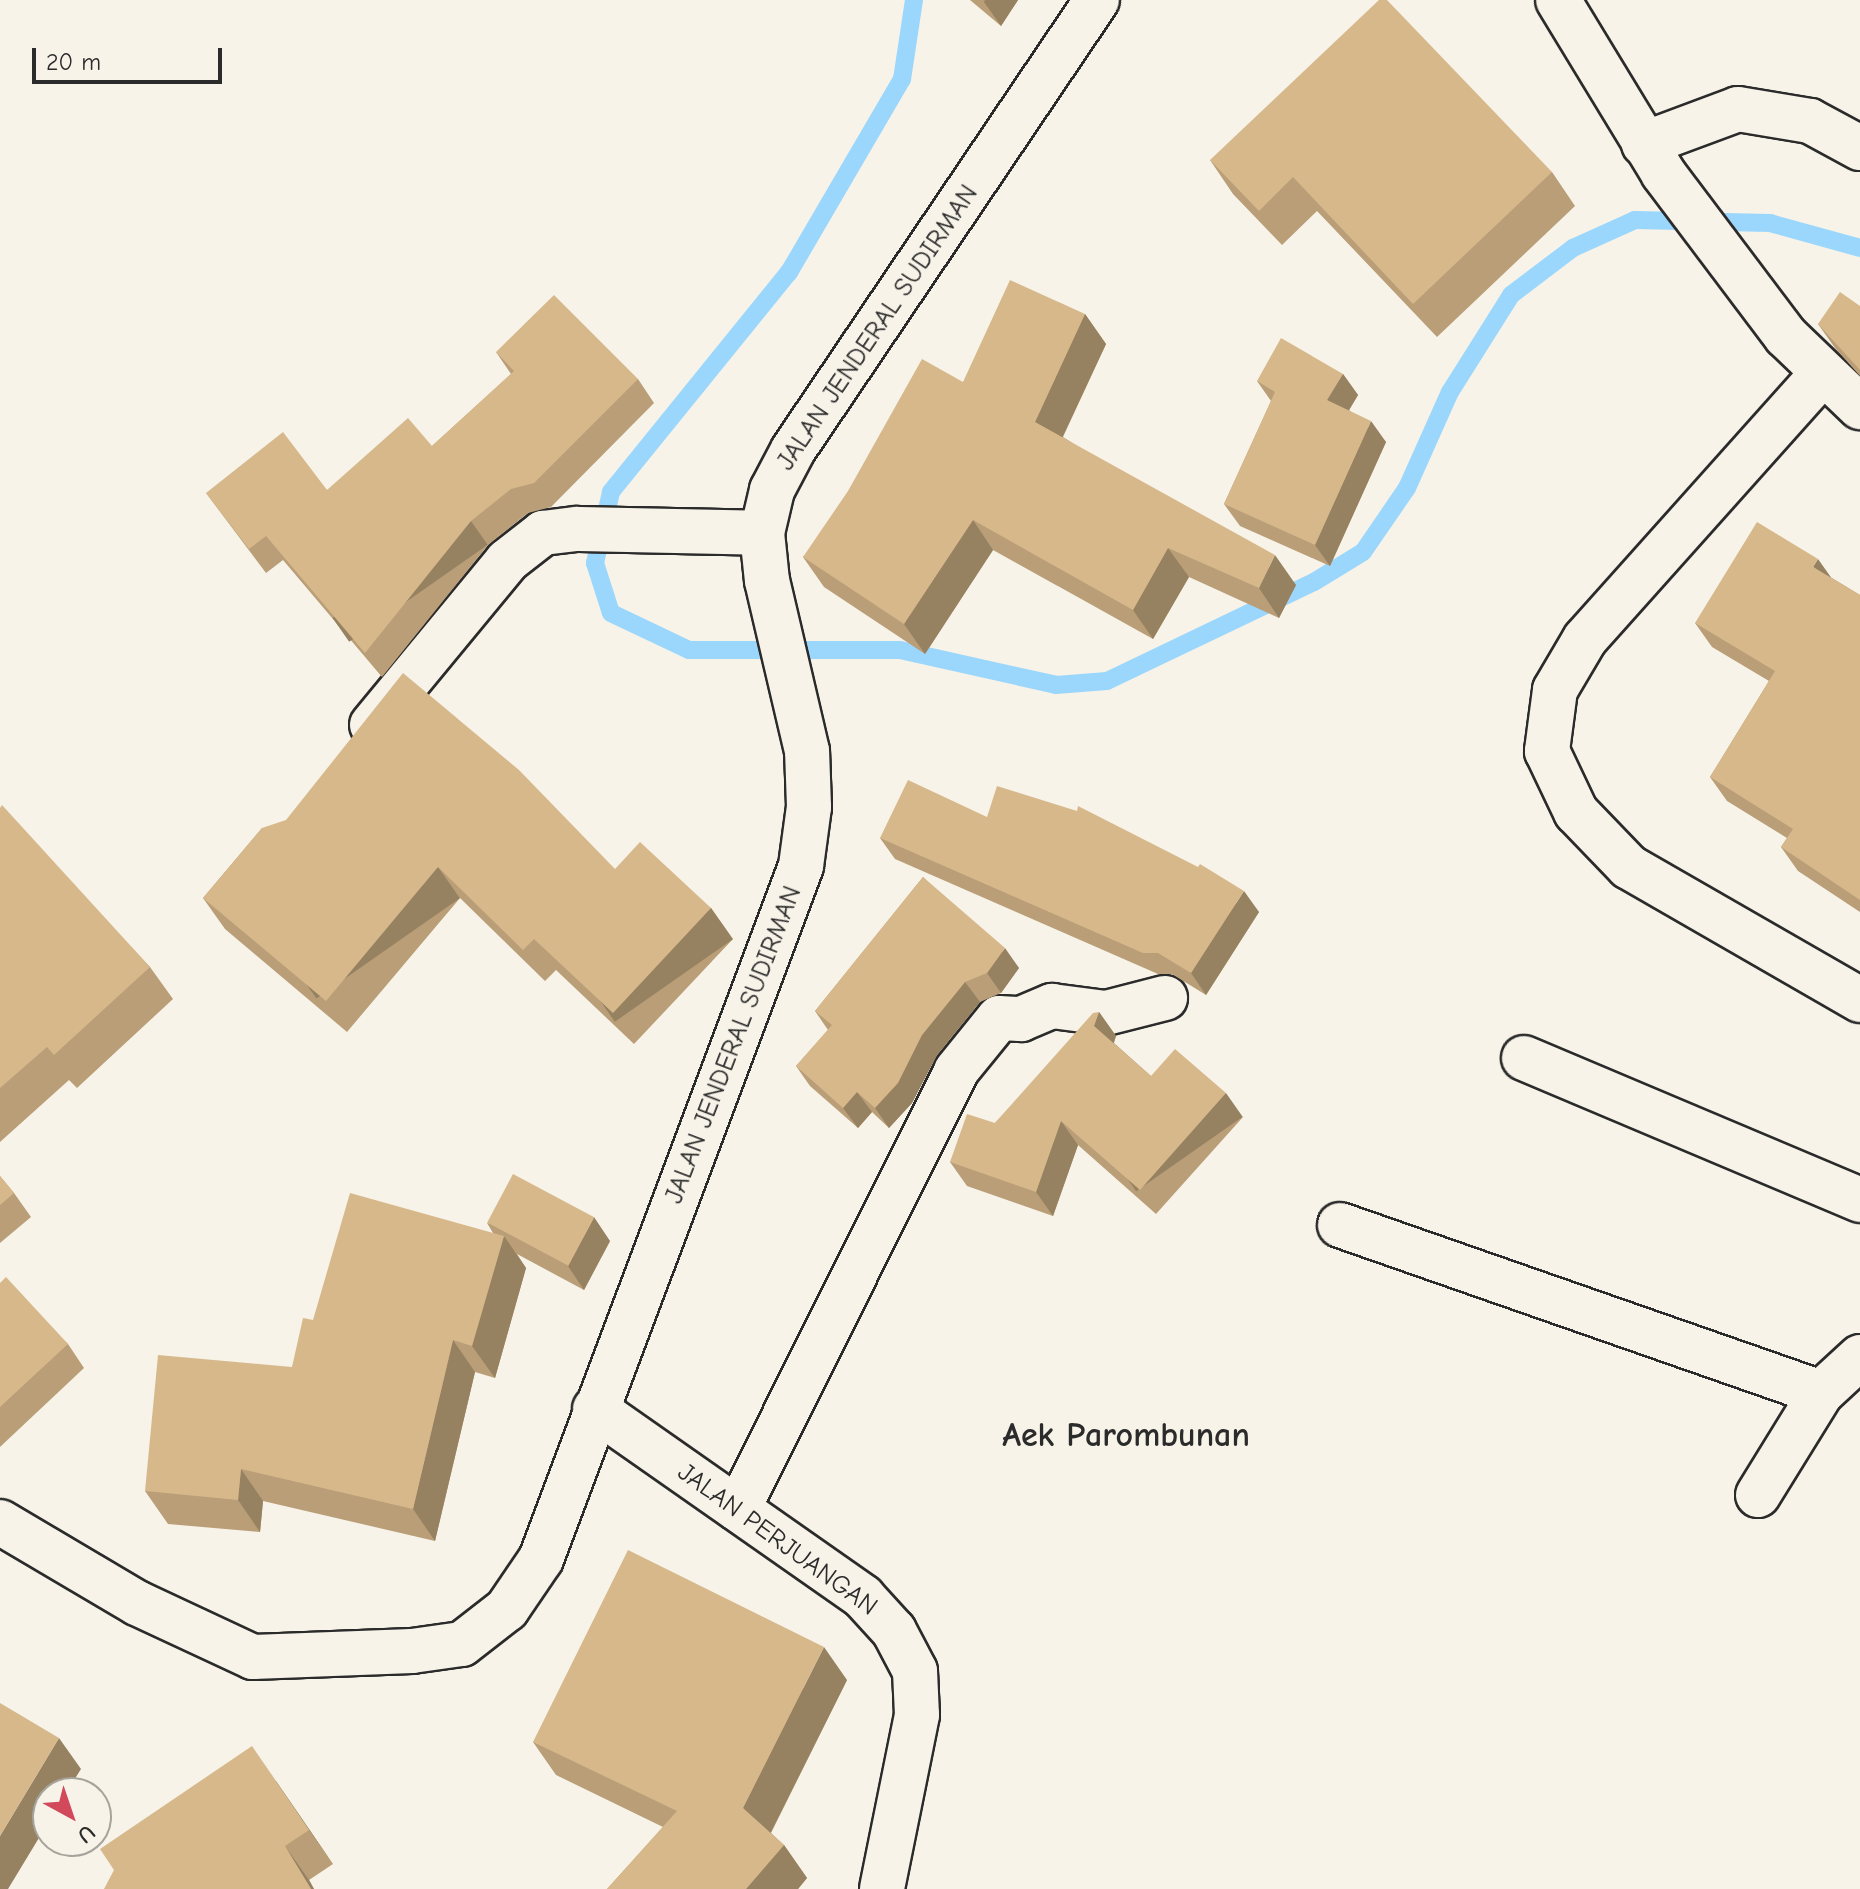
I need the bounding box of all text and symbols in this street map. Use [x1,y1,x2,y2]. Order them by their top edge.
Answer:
scale bar [36,32,226,82]
text: 20 m [46,48,101,76]
street label: JALAN JENDERAL SUDIRMAN [771,179,985,477]
street label: JALAN JENDERAL SUDIRMAN [659,882,809,1208]
district label: Aek Parombunan [1002,1416,1250,1456]
street label: JALAN PERJUANGAN [671,1457,883,1623]
north arrow [32,1777,112,1857]
text: U [72,1819,100,1849]

